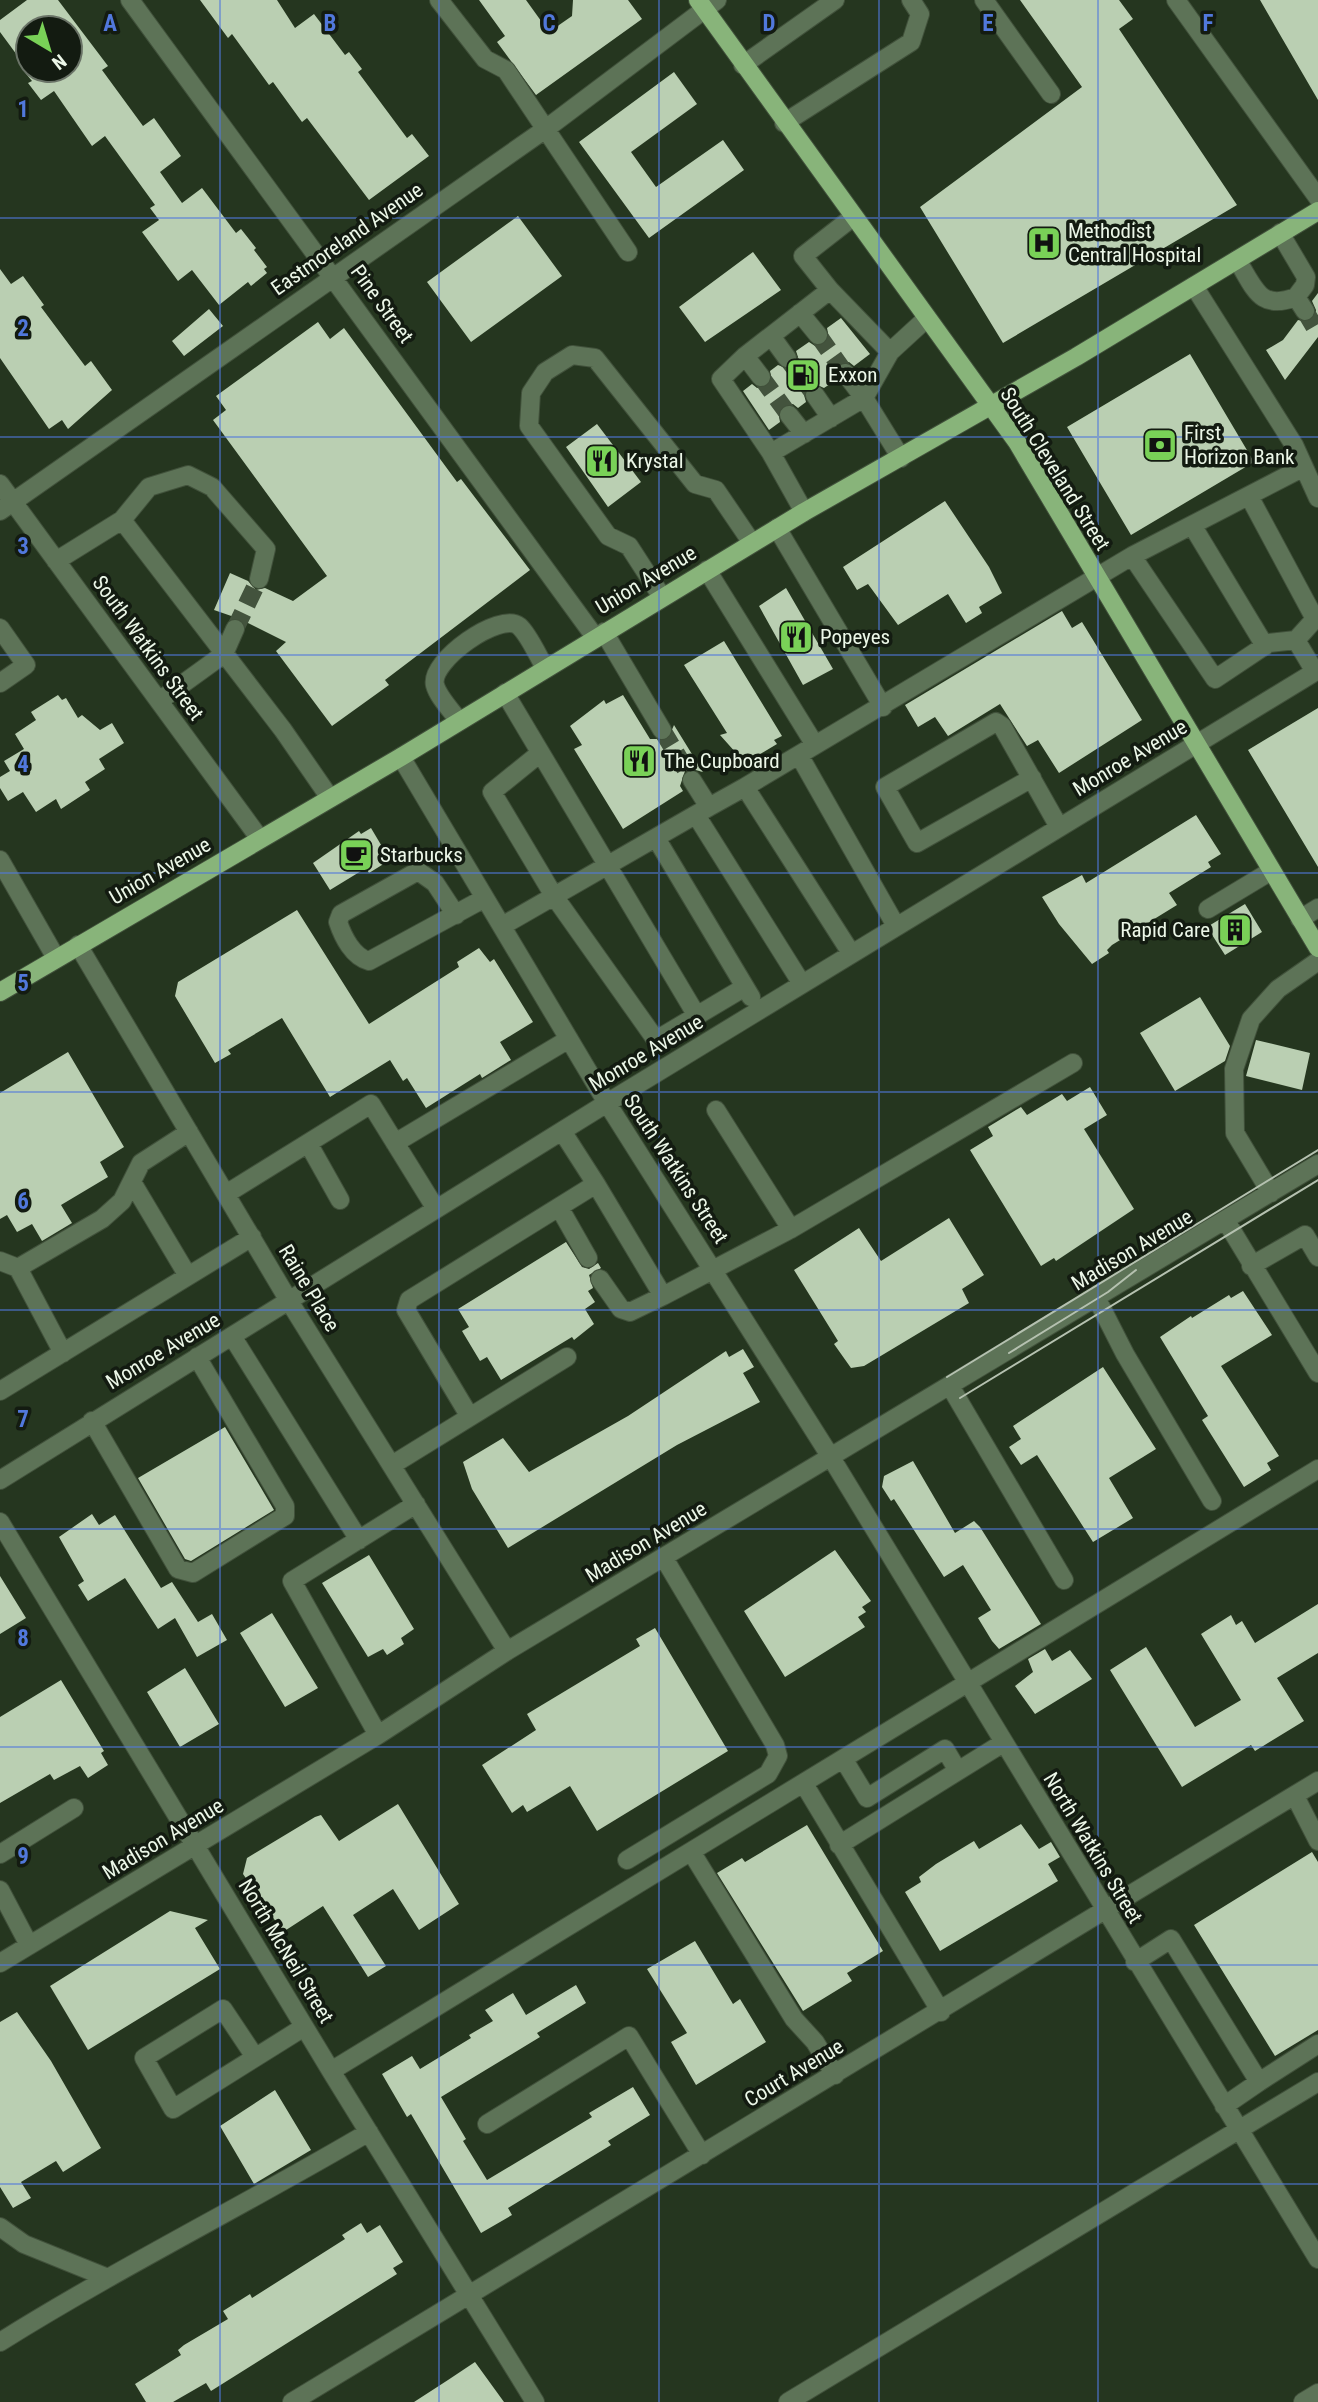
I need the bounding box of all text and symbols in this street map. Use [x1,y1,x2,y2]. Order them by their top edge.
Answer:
text: A [103,10,117,37]
text: B [324,10,336,37]
text: C [542,10,556,37]
text: D [763,10,776,37]
text: E [982,10,994,37]
text: F [1203,10,1214,37]
north arrow [14,14,84,84]
text: N [47,49,71,75]
text: 1 [17,96,29,123]
street label: Eastmoreland Avenue [267,178,428,300]
place label: Methodist Central Hospital [1068,219,1201,267]
hospital icon: Methodist Central Hospital [1025,224,1063,262]
street label: Pine Street [346,260,418,348]
text: 2 [17,315,29,342]
fuel station icon: Exxon [784,356,822,394]
place label: Exxon [828,363,877,387]
street label: South Cleveland Street [995,383,1115,555]
place label: First Horizon Bank [1184,421,1295,469]
bank icon: First Horizon Bank [1141,426,1179,464]
restaurant icon: Krystal [583,442,621,480]
place label: Krystal [626,449,683,473]
text: 3 [17,533,29,560]
street label: Union Avenue [591,541,701,619]
street label: South Watkins Street [88,571,208,725]
restaurant icon: Popeyes [777,618,815,656]
place label: Popeyes [820,625,890,649]
street label: Monroe Avenue [1069,715,1191,801]
restaurant icon: The Cupboard [620,742,658,780]
place label: The Cupboard [664,749,780,773]
text: 4 [17,751,29,778]
street label: Union Avenue [105,832,215,910]
cafe icon: Starbucks [337,836,375,874]
place label: Starbucks [380,843,463,867]
building icon: Rapid Care [1216,911,1254,949]
place label: Rapid Care [1120,918,1210,942]
text: 5 [17,970,29,997]
street label: Monroe Avenue [585,1010,707,1096]
street label: South Watkins Street [619,1090,733,1248]
text: 6 [17,1188,29,1215]
street label: Madison Avenue [1067,1204,1197,1295]
street label: Raine Place [274,1240,344,1336]
street label: Monroe Avenue [102,1308,224,1394]
text: 7 [17,1406,29,1433]
street label: Madison Avenue [581,1496,711,1587]
text: 8 [17,1625,29,1652]
street label: North Watkins Street [1039,1768,1147,1928]
street label: Madison Avenue [98,1793,228,1884]
text: 9 [17,1843,29,1870]
street label: North McNeil Street [234,1875,338,2027]
street label: Court Avenue [740,2034,848,2112]

